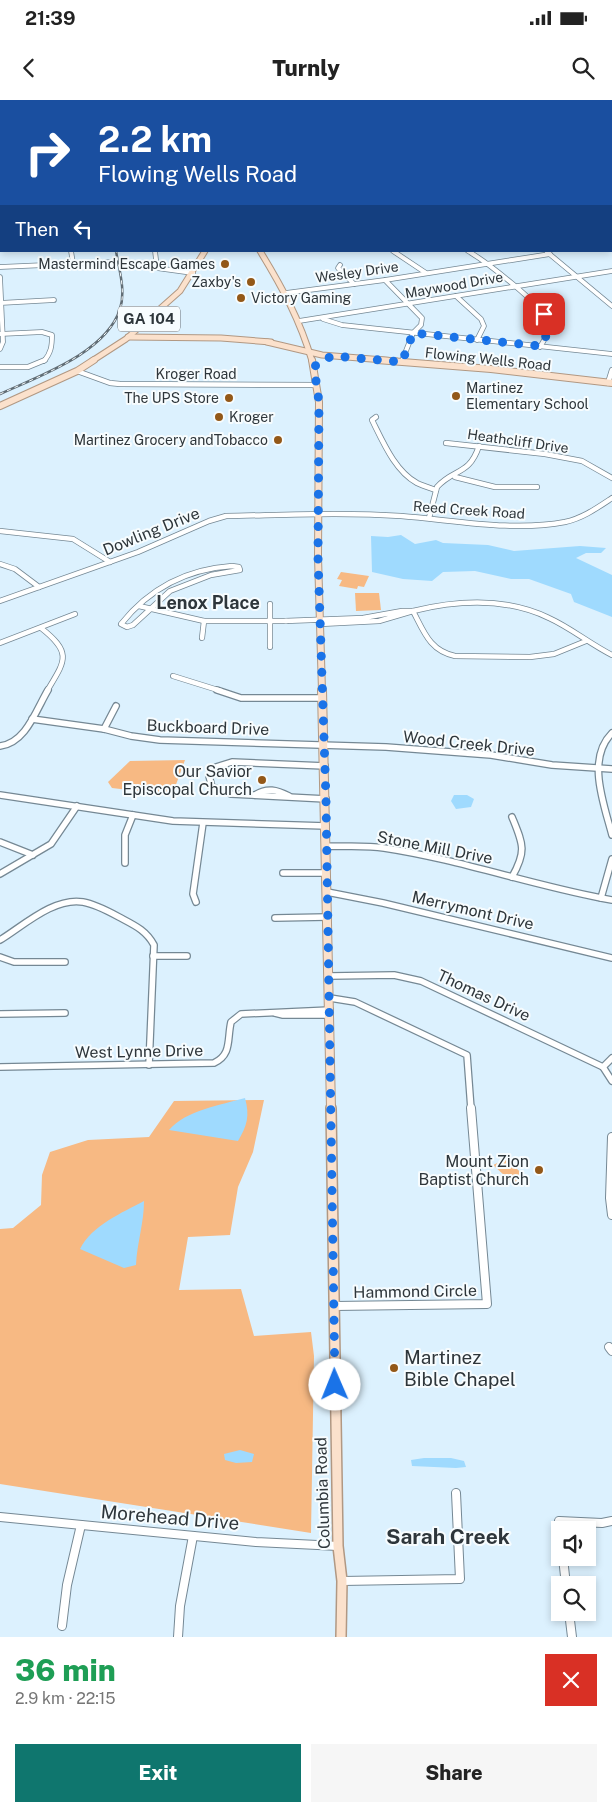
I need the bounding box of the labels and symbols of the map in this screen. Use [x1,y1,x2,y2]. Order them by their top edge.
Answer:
place label: Mastermind Escape Games [38,256,215,272]
marker: Mastermind Escape Games [219,258,231,270]
street label: Wesley Drive [314,258,400,286]
street label: Maywood Drive [404,268,504,302]
place label: Zaxby's [191,274,241,290]
marker: Zaxby's [245,276,257,288]
place label: Victory Gaming [251,290,352,306]
marker: Victory Gaming [235,292,247,304]
pin [523,293,565,335]
road number: GA 104 [118,306,180,332]
street label: Flowing Wells Road [424,344,552,374]
street label: Kroger Road [155,366,237,382]
place label: Martinez Elementary School [466,380,589,412]
place label: The UPS Store [124,390,219,406]
marker: Martinez Elementary School [450,390,462,402]
marker: The UPS Store [223,392,235,404]
place label: Kroger [229,409,274,425]
marker: Kroger [213,411,225,423]
street label: Heathcliff Drive [466,426,570,456]
place label: Martinez Grocery andTobacco [74,432,268,448]
marker: Martinez Grocery andTobacco [272,434,284,446]
street label: Reed Creek Road [413,498,525,522]
street label: Dowling Drive [100,503,202,560]
district label: Lenox Place [156,592,260,613]
street label: Buckboard Drive [146,716,270,739]
street label: Wood Creek Drive [402,727,536,760]
place label: Our Savior Episcopal Church [122,762,252,799]
marker: Our Savior Episcopal Church [256,774,268,786]
street label: Stone Mill Drive [375,827,494,868]
street label: Merrymont Drive [410,887,536,934]
street label: Thomas Drive [434,966,533,1025]
street label: West Lynne Drive [75,1041,203,1062]
place label: Mount Zion Baptist Church [418,1152,529,1189]
marker: Mount Zion Baptist Church [533,1164,545,1176]
street label: Hammond Circle [353,1281,477,1302]
place label: Martinez Bible Chapel [404,1346,516,1390]
position arrow [308,1358,360,1410]
marker: Martinez Bible Chapel [388,1362,400,1374]
street label: Columbia Road [311,1437,334,1549]
street label: Morehead Drive [100,1500,240,1534]
district label: Sarah Creek [386,1524,510,1549]

